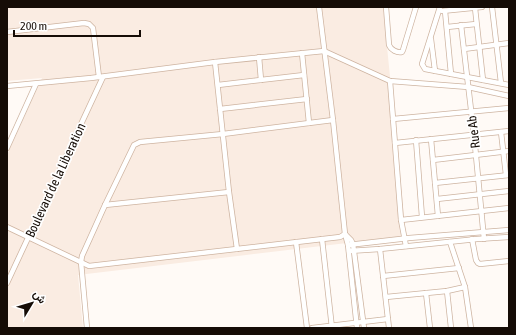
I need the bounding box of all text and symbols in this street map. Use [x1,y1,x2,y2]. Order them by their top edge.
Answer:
scale bar [14,12,140,38]
text: 200 m [20,19,47,33]
street label: Rue Ab [464,115,483,149]
street label: Boulevard de la Liberation [22,121,89,240]
north arrow [12,283,52,323]
text: ش [30,288,49,306]

